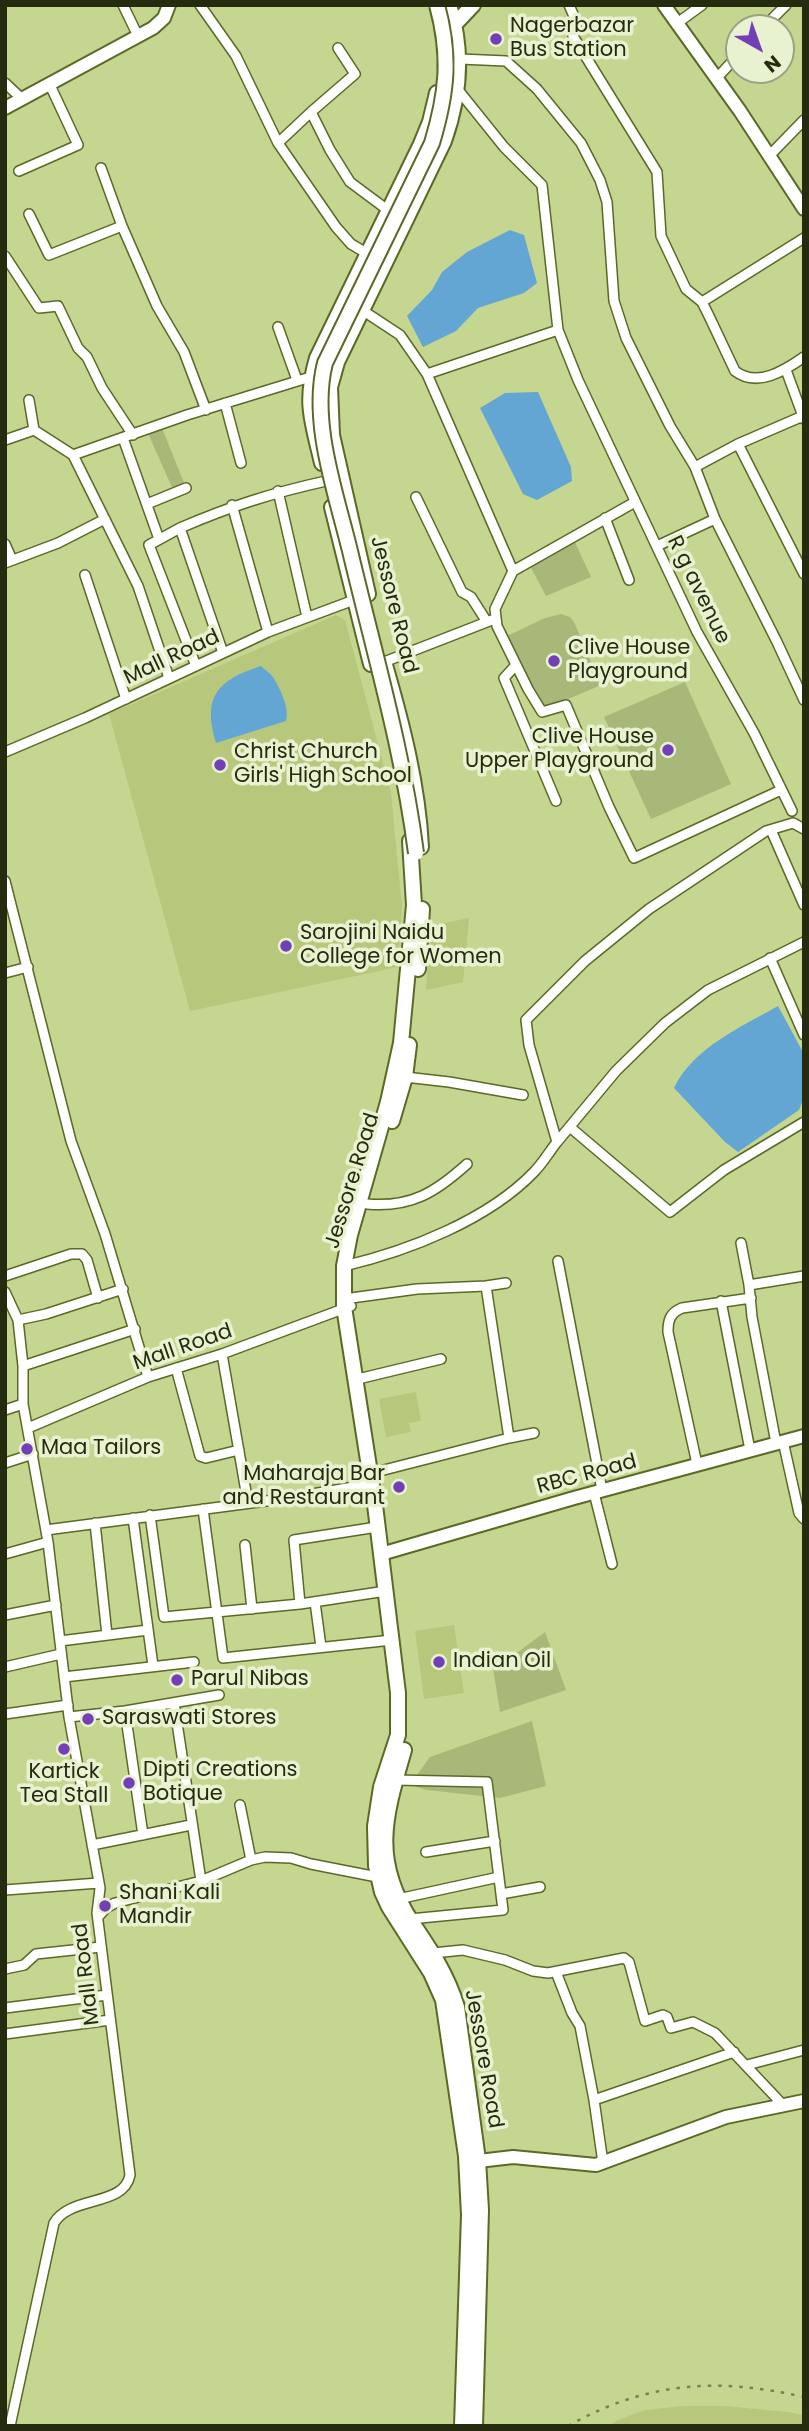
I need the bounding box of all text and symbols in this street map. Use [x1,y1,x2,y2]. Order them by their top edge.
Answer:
place label: Nagerbazar Bus Station [510,14,634,64]
north arrow [725,14,795,84]
marker: Nagerbazar Bus Station [488,31,504,47]
text: N [758,49,787,79]
street label: R g avenue [661,532,735,648]
street label: Jessore Road [364,534,422,676]
street label: Mall Road [120,625,224,691]
place label: Clive House Playground [568,636,690,686]
marker: Clive House Playground [546,653,562,669]
place label: Clive House Upper Playground [465,725,654,775]
place label: Christ Church Girls' High School [234,740,412,790]
marker: Clive House Upper Playground [660,742,676,758]
marker: Christ Church Girls' High School [212,757,228,773]
place label: Sarojini Naidu College for Women [300,921,502,971]
marker: Sarojini Naidu College for Women [278,938,294,954]
street label: Jessore Road [320,1110,386,1252]
street label: Mall Road [130,1319,236,1377]
place label: Maa Tailors [41,1436,161,1462]
marker: Maa Tailors [19,1441,35,1457]
street label: RBC Road [534,1450,640,1500]
place label: Maharaja Bar and Restaurant [222,1462,385,1512]
marker: Maharaja Bar and Restaurant [391,1479,407,1495]
place label: Indian Oil [453,1649,551,1675]
marker: Indian Oil [431,1654,447,1670]
place label: Parul Nibas [191,1667,309,1693]
marker: Parul Nibas [169,1672,185,1688]
place label: Saraswati Stores [102,1706,277,1732]
marker: Saraswati Stores [80,1711,96,1727]
marker: Kartick Tea Stall [56,1741,72,1757]
place label: Dipti Creations Botique [143,1758,298,1808]
place label: Kartick Tea Stall [20,1760,108,1810]
marker: Dipti Creations Botique [121,1775,137,1791]
place label: Shani Kali Mandir [119,1881,220,1931]
marker: Shani Kali Mandir [97,1898,113,1914]
street label: Mall Road [68,1921,106,2027]
street label: Jessore Road [458,1988,508,2130]

